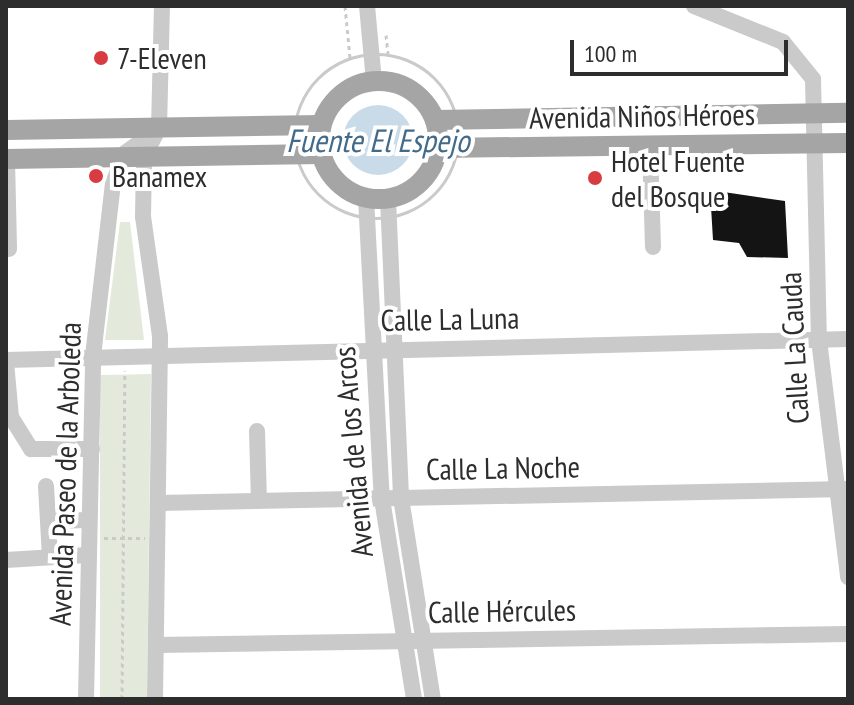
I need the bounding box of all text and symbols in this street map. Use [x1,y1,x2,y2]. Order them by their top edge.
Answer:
scale bar [574,24,792,74]
text: 100 m [584,38,637,69]
place label: 7-Eleven [117,40,207,76]
marker: 7-Eleven [92,49,110,67]
street label: Avenida Niños Héroes [529,96,755,136]
water label: Fuente El Espejo [286,121,470,159]
place label: Hotel Fuente del Bosque [611,143,745,214]
place label: Banamex [112,158,207,194]
marker: Banamex [87,167,105,185]
marker: Hotel Fuente del Bosque [586,169,604,187]
street label: Calle La Cauda [772,271,816,425]
street label: Calle La Luna [380,300,520,338]
street label: Avenida Paseo de la Arboleda [42,321,88,627]
street label: Avenida de los Arcos [326,345,380,559]
street label: Calle La Noche [426,449,580,487]
street label: Calle Hércules [428,592,576,630]

